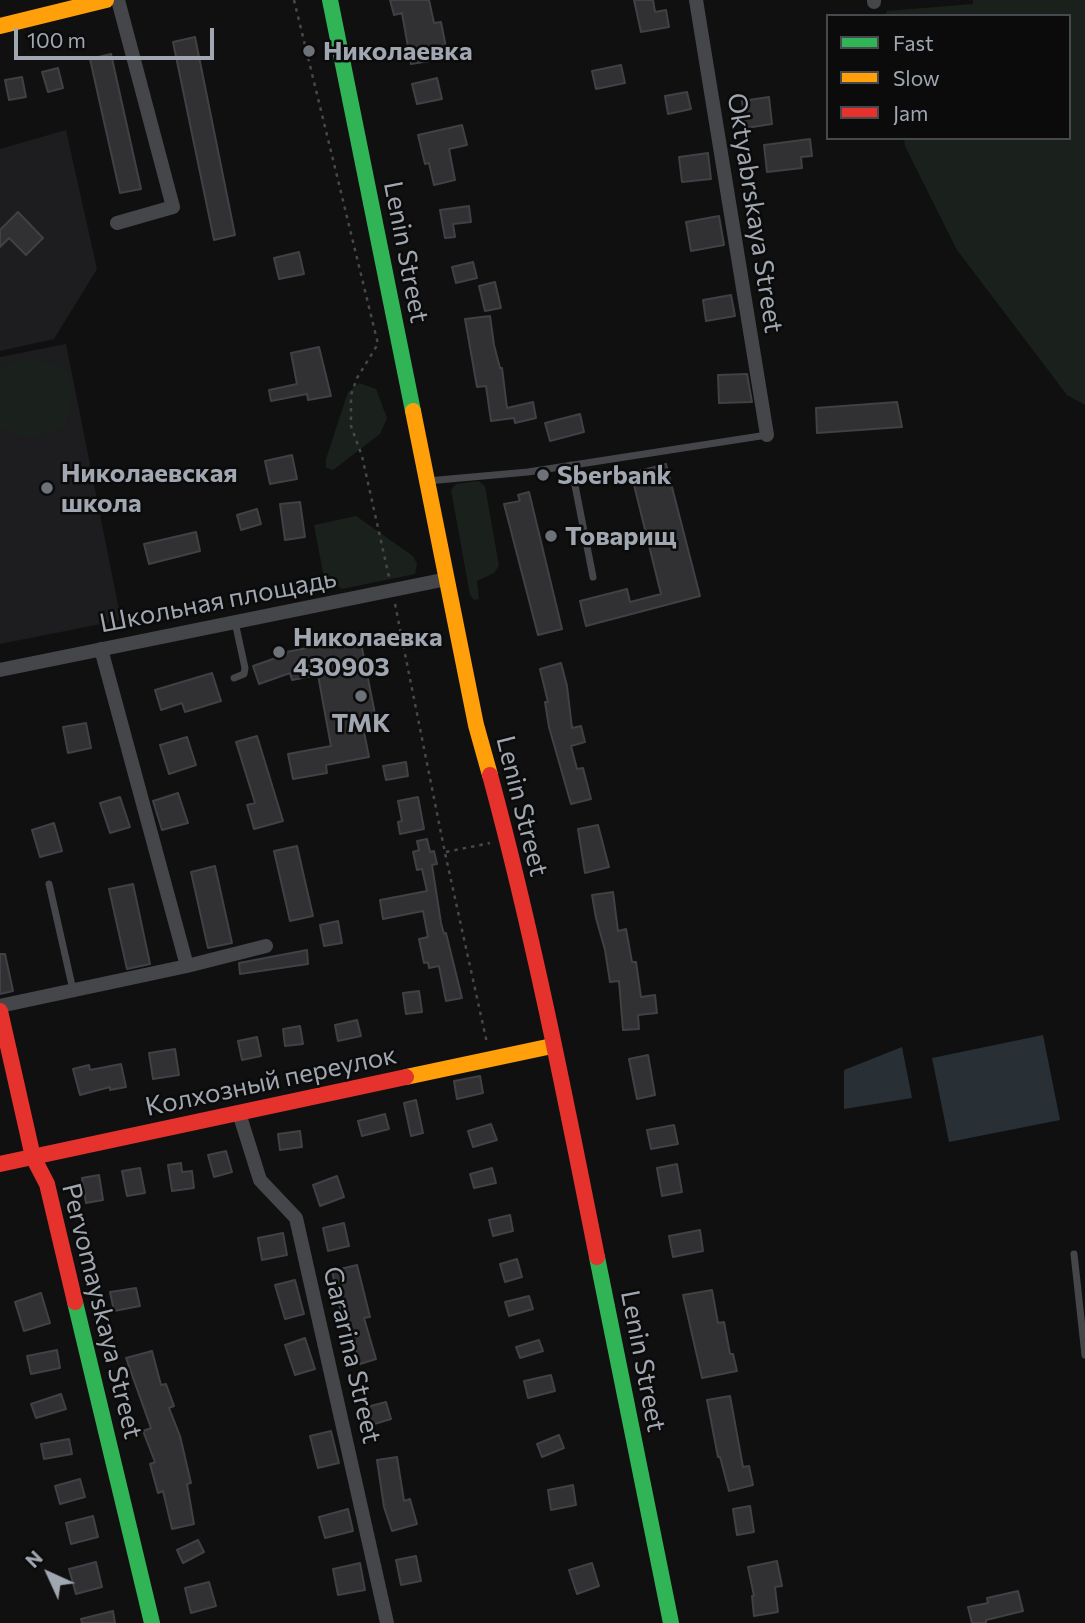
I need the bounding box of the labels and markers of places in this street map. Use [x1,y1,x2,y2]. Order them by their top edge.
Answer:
place label: Николаевка [323,35,473,67]
marker: Николаевка [301,43,317,59]
place label: Николаевская школа [61,457,238,518]
place label: Sberbank [557,459,671,491]
marker: Sberbank [535,467,551,483]
marker: Николаевская школа [39,480,55,496]
place label: Товарищ [565,520,676,552]
marker: Товарищ [543,528,559,544]
place label: Николаевка 430903 [293,621,443,682]
marker: Николаевка 430903 [271,644,287,660]
marker: ТМК [353,688,369,704]
place label: ТМК [332,707,390,739]

